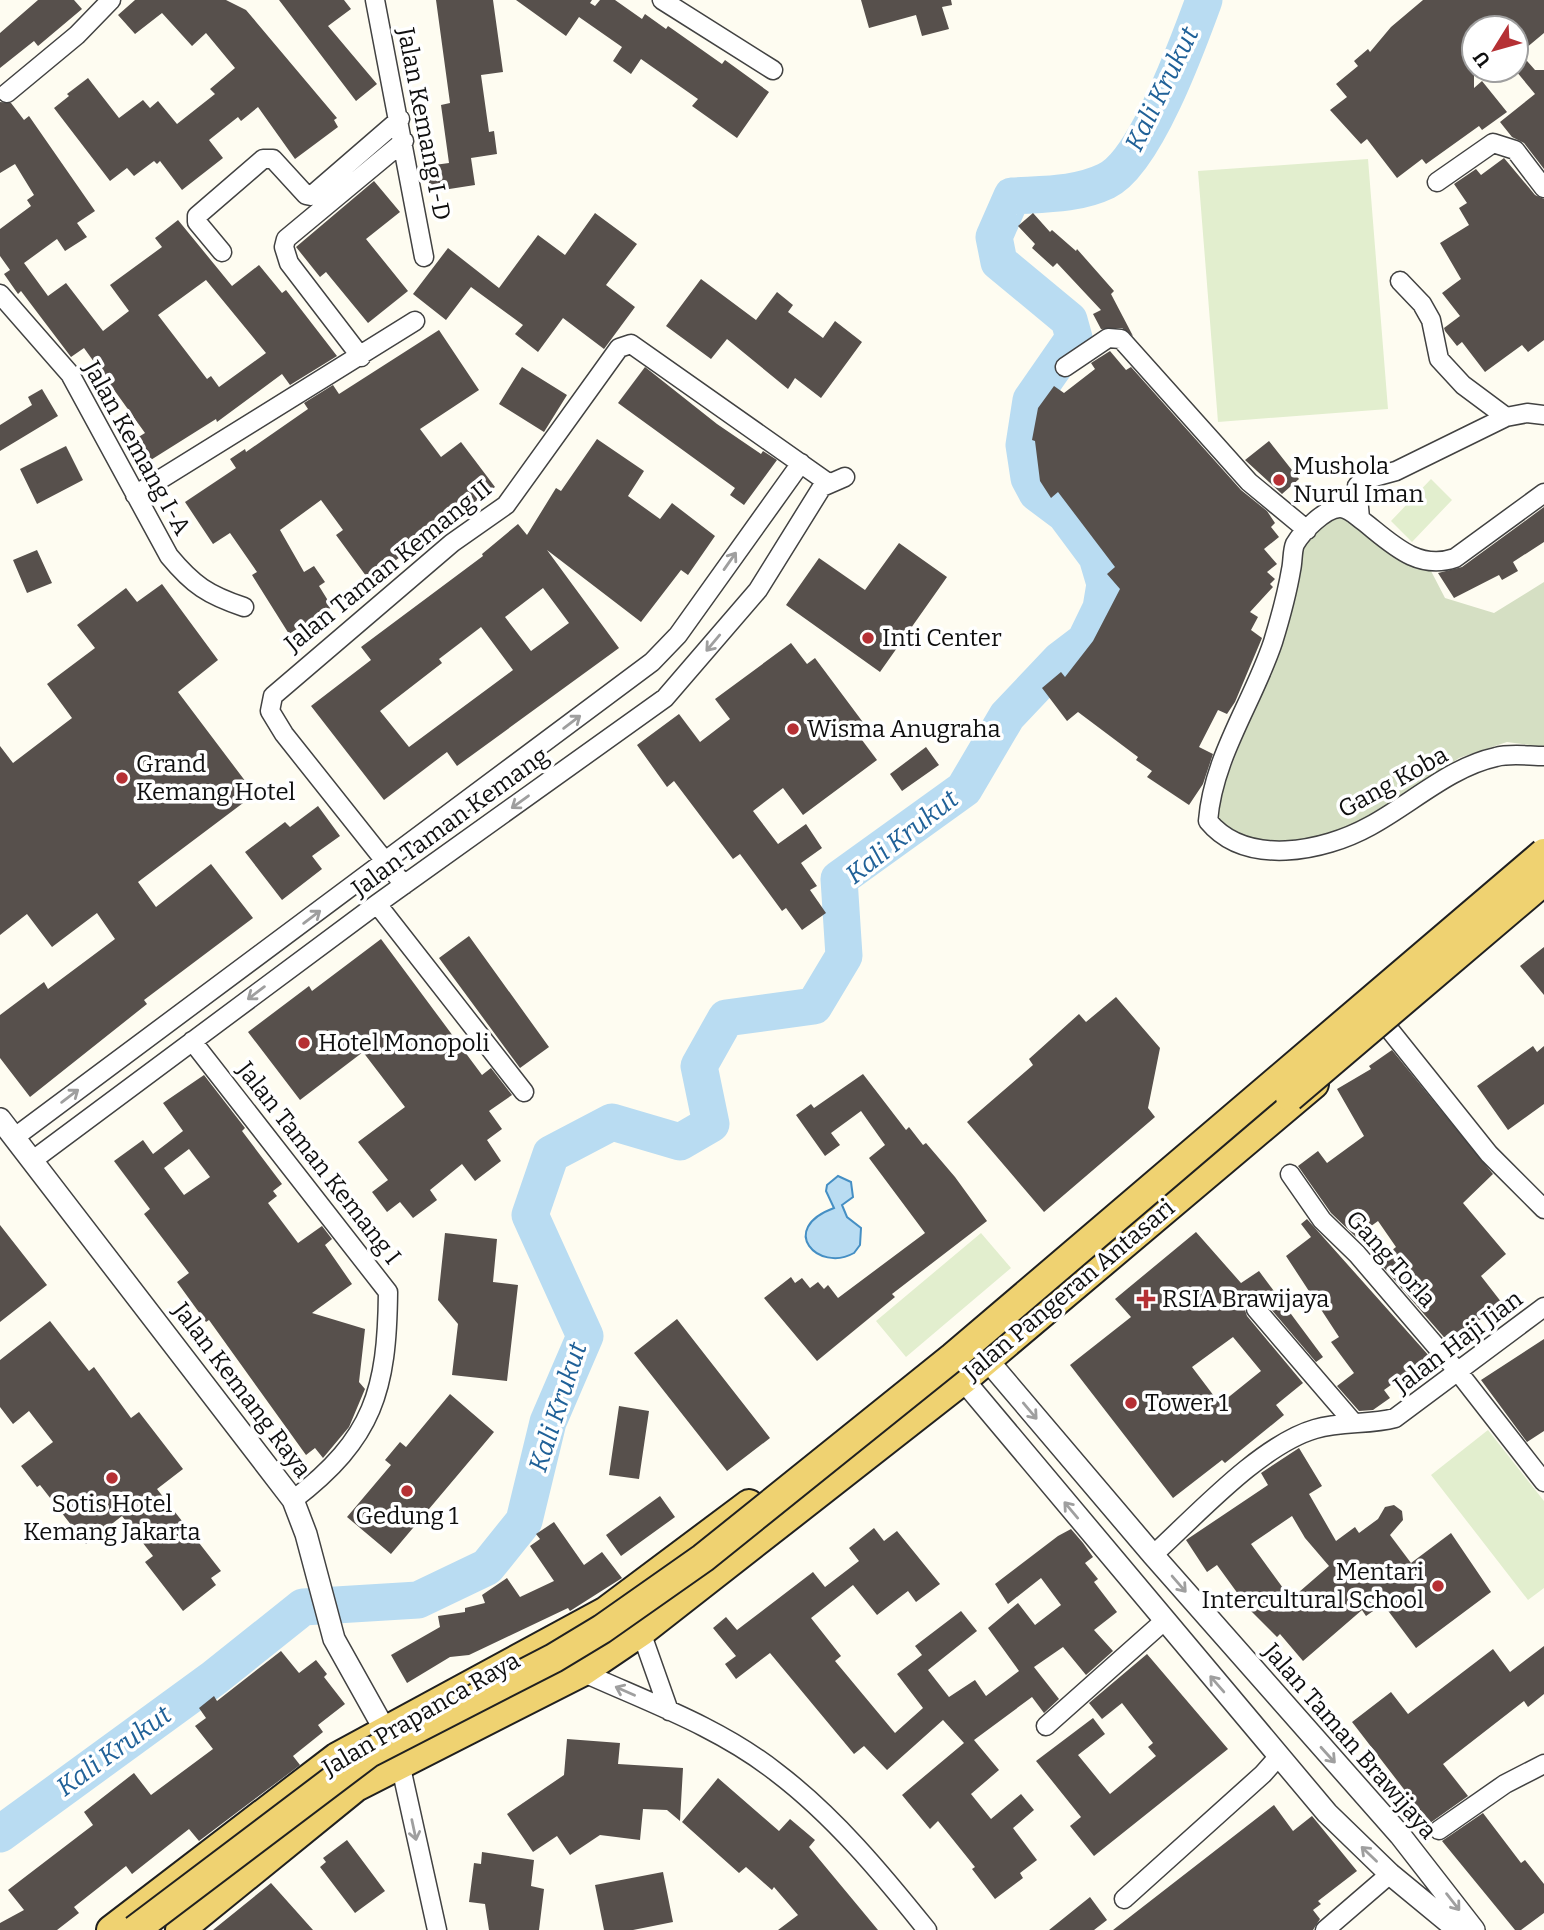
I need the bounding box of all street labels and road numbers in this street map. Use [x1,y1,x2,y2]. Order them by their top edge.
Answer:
street label: Jalan Kemang I-D [391,24,456,223]
street label: Jalan Kemang I-A [77,355,196,540]
street label: Jalan Taman Kemang II [278,474,497,659]
street label: Gang Koba [1333,740,1453,824]
street label: Jalan Taman Kemang [346,741,554,903]
street label: Jalan Taman Kemang I [231,1055,407,1270]
street label: Jalan Pangeran Antasari [957,1194,1180,1387]
street label: Gang Torla [1340,1205,1442,1313]
street label: Jalan Haji Jian [1387,1285,1528,1400]
street label: Jalan Kemang Raya [166,1296,317,1483]
street label: Jalan Taman Brawijaya [1257,1637,1443,1845]
street label: Jalan Prapanca Raya [317,1646,525,1782]

